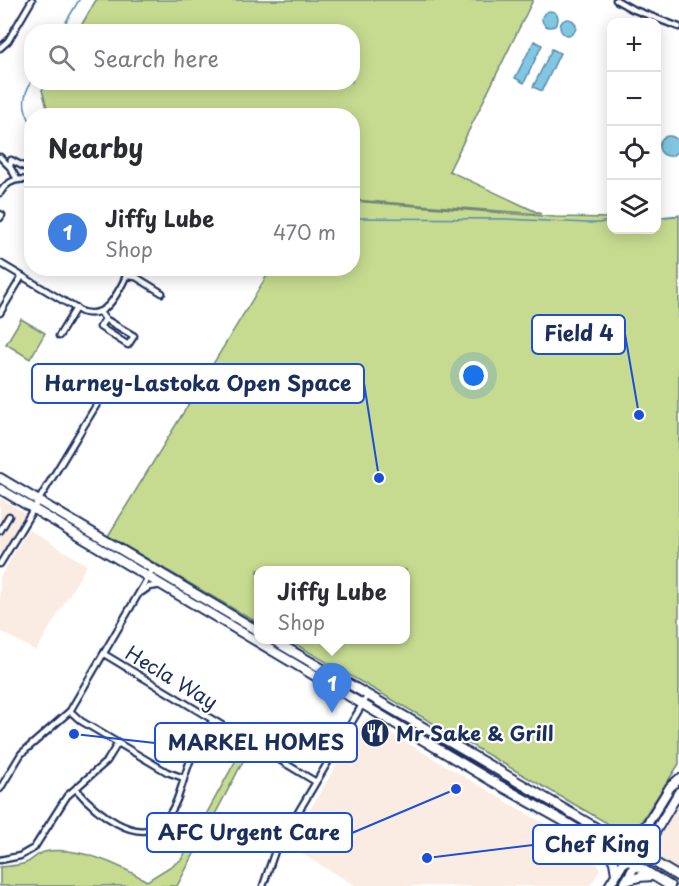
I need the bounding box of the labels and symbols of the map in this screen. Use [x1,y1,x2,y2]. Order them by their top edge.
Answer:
callout: Field 4 [532,315,625,354]
text: Field 4 [544,316,614,348]
your location [459,361,488,390]
callout: Harney-Lastoka Open Space [32,364,364,403]
text: Harney-Lastoka Open Space [44,366,352,398]
street label: Hecla Way [120,638,224,716]
pin: 1 [312,664,352,713]
restaurant icon: Mr Sake & Grill [359,717,391,749]
place label: Mr Sake & Grill [396,718,553,748]
callout: MARKEL HOMES [155,723,357,762]
text: MARKEL HOMES [168,725,344,757]
callout: AFC Urgent Care [147,813,352,852]
text: AFC Urgent Care [158,815,340,847]
callout: Chef King [533,825,660,864]
text: Chef King [545,827,649,859]

